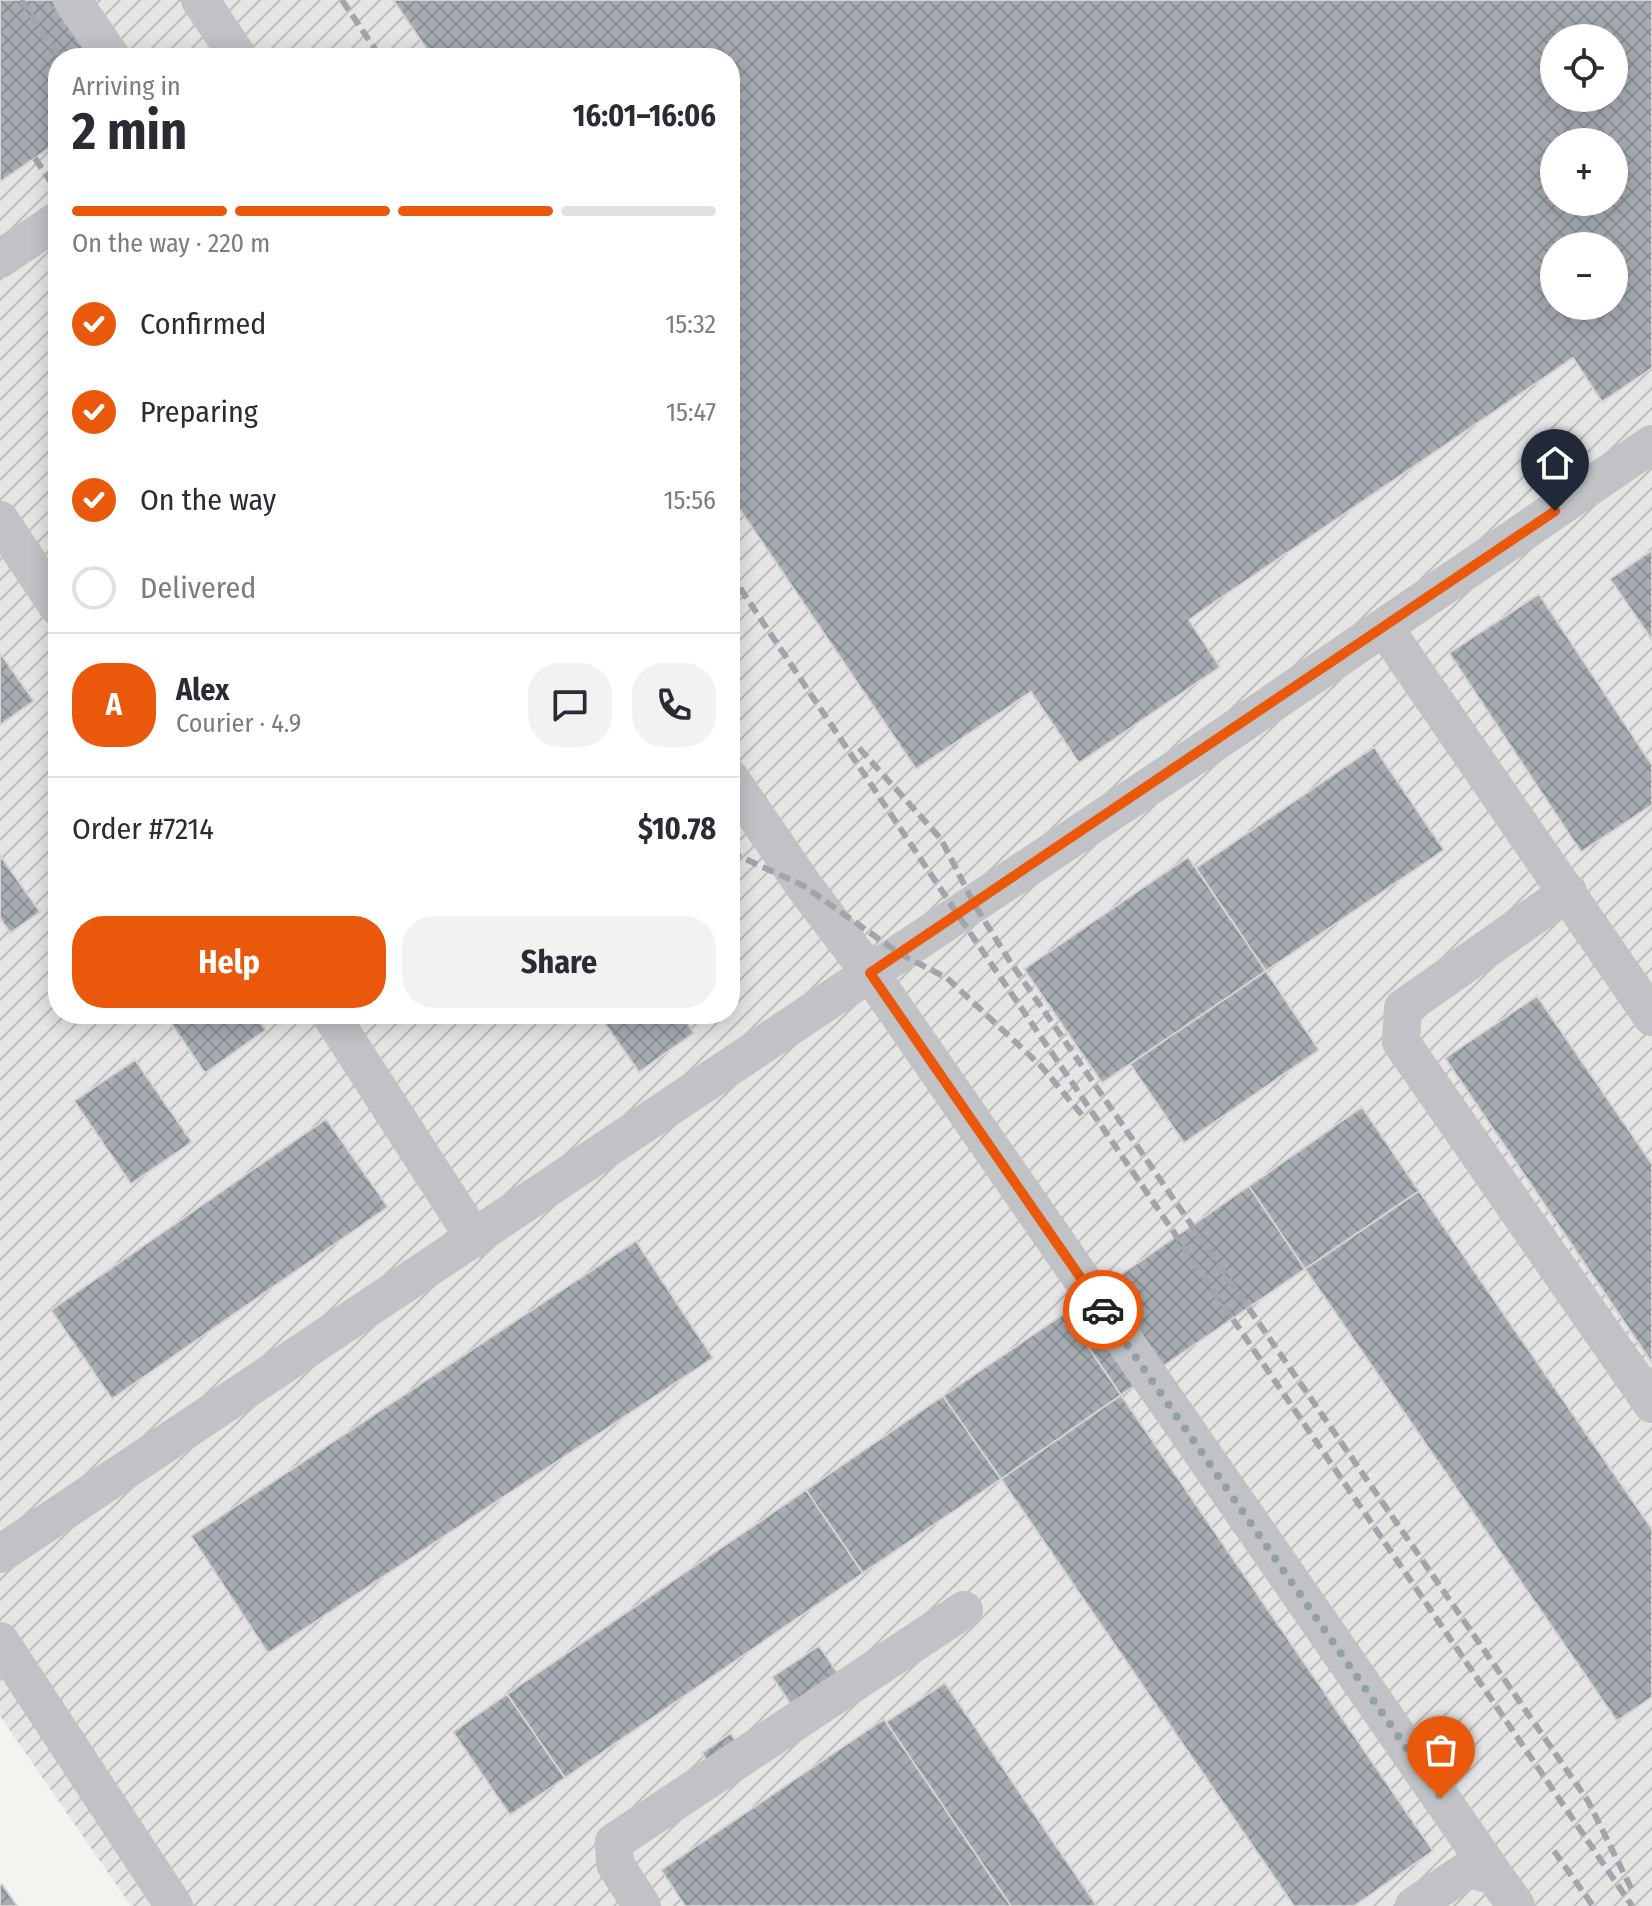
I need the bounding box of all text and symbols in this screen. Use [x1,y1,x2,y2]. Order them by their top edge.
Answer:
map controls [1540,24,1628,320]
button: locate [1540,24,1628,112]
text: Arriving in [72,71,181,102]
text: 16:01–16:06 [573,98,716,134]
text: 2 min [72,100,187,163]
button: + [1540,128,1628,216]
text: On the way · 220 m [72,228,270,259]
button: − [1540,232,1628,320]
icon: check [72,302,116,346]
text: Confirmed [140,306,266,342]
text: 15:32 [665,309,716,340]
icon: check [72,390,116,434]
text: Preparing [140,394,258,430]
text: 15:47 [666,397,716,428]
pin [1521,429,1589,511]
icon: home [1533,441,1577,485]
icon: check [72,478,116,522]
text: On the way [140,482,276,518]
text: 15:56 [663,485,716,516]
text: Delivered [140,570,256,606]
button: chat [528,663,612,747]
button: phone [632,663,716,747]
text: Alex [176,672,229,708]
text: A [106,687,122,723]
text: Courier · 4.9 [176,708,301,739]
text: Order #7214 [72,811,214,847]
text: $10.78 [638,811,716,847]
button: Help [72,916,386,1008]
button: Share [402,916,716,1008]
courier [1063,1270,1143,1350]
icon: car [1081,1288,1125,1332]
pin [1407,1716,1475,1798]
icon: bag [1419,1728,1463,1772]

